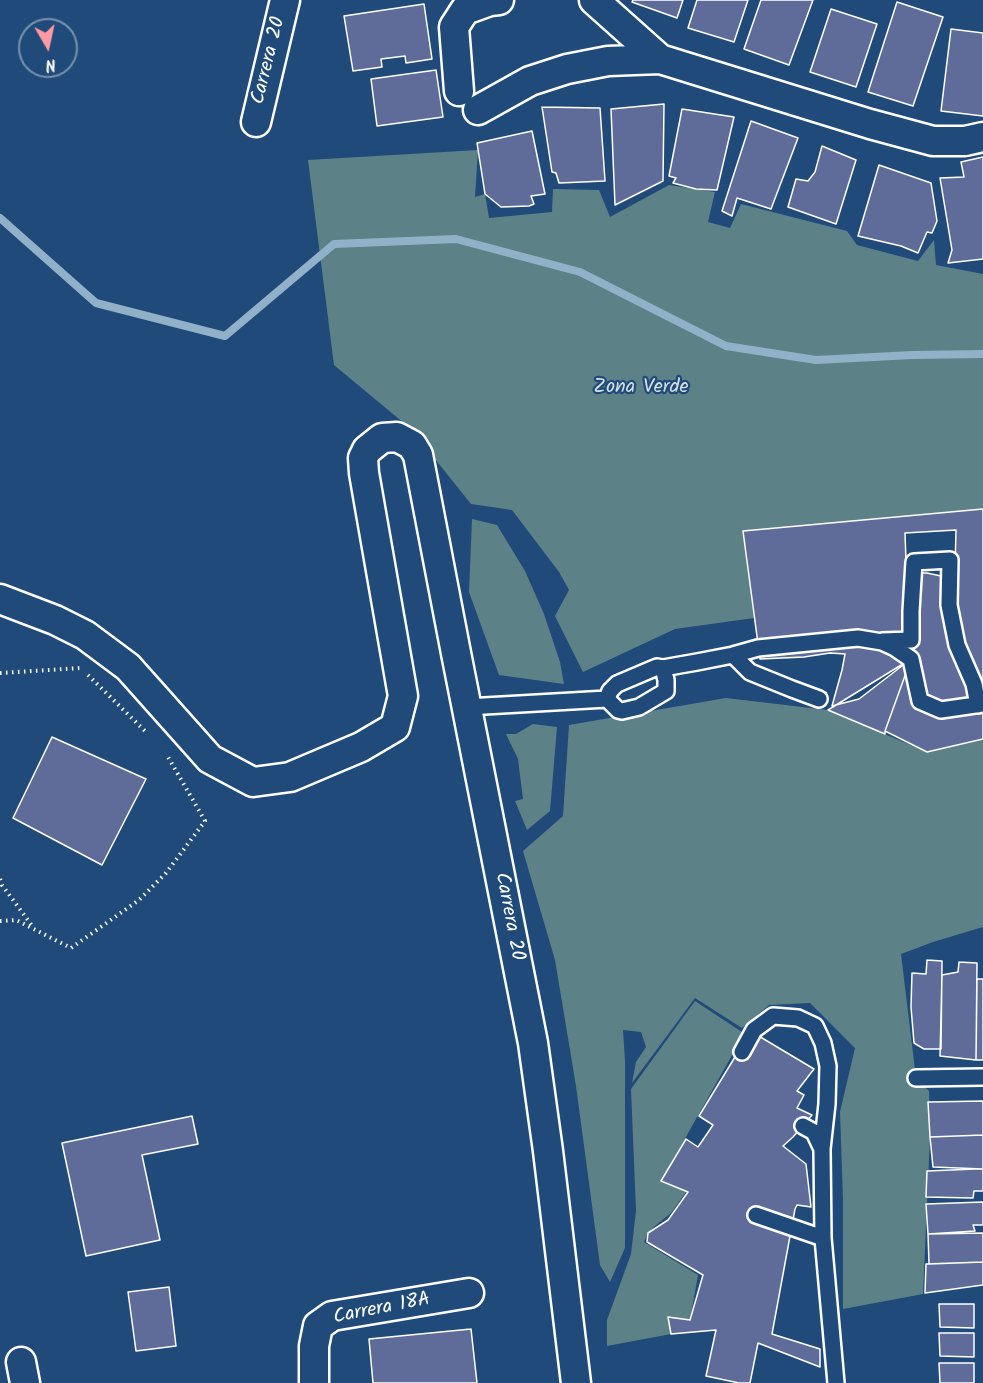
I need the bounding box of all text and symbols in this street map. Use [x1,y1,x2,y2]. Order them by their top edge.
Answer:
street label: Carrera 20 [248,15,292,107]
north arrow [18,18,78,78]
text: N [44,51,58,77]
park label: Zona Verde [594,377,688,401]
street label: Carrera 20 [488,871,528,963]
street label: Carrera 18A [332,1289,432,1331]

